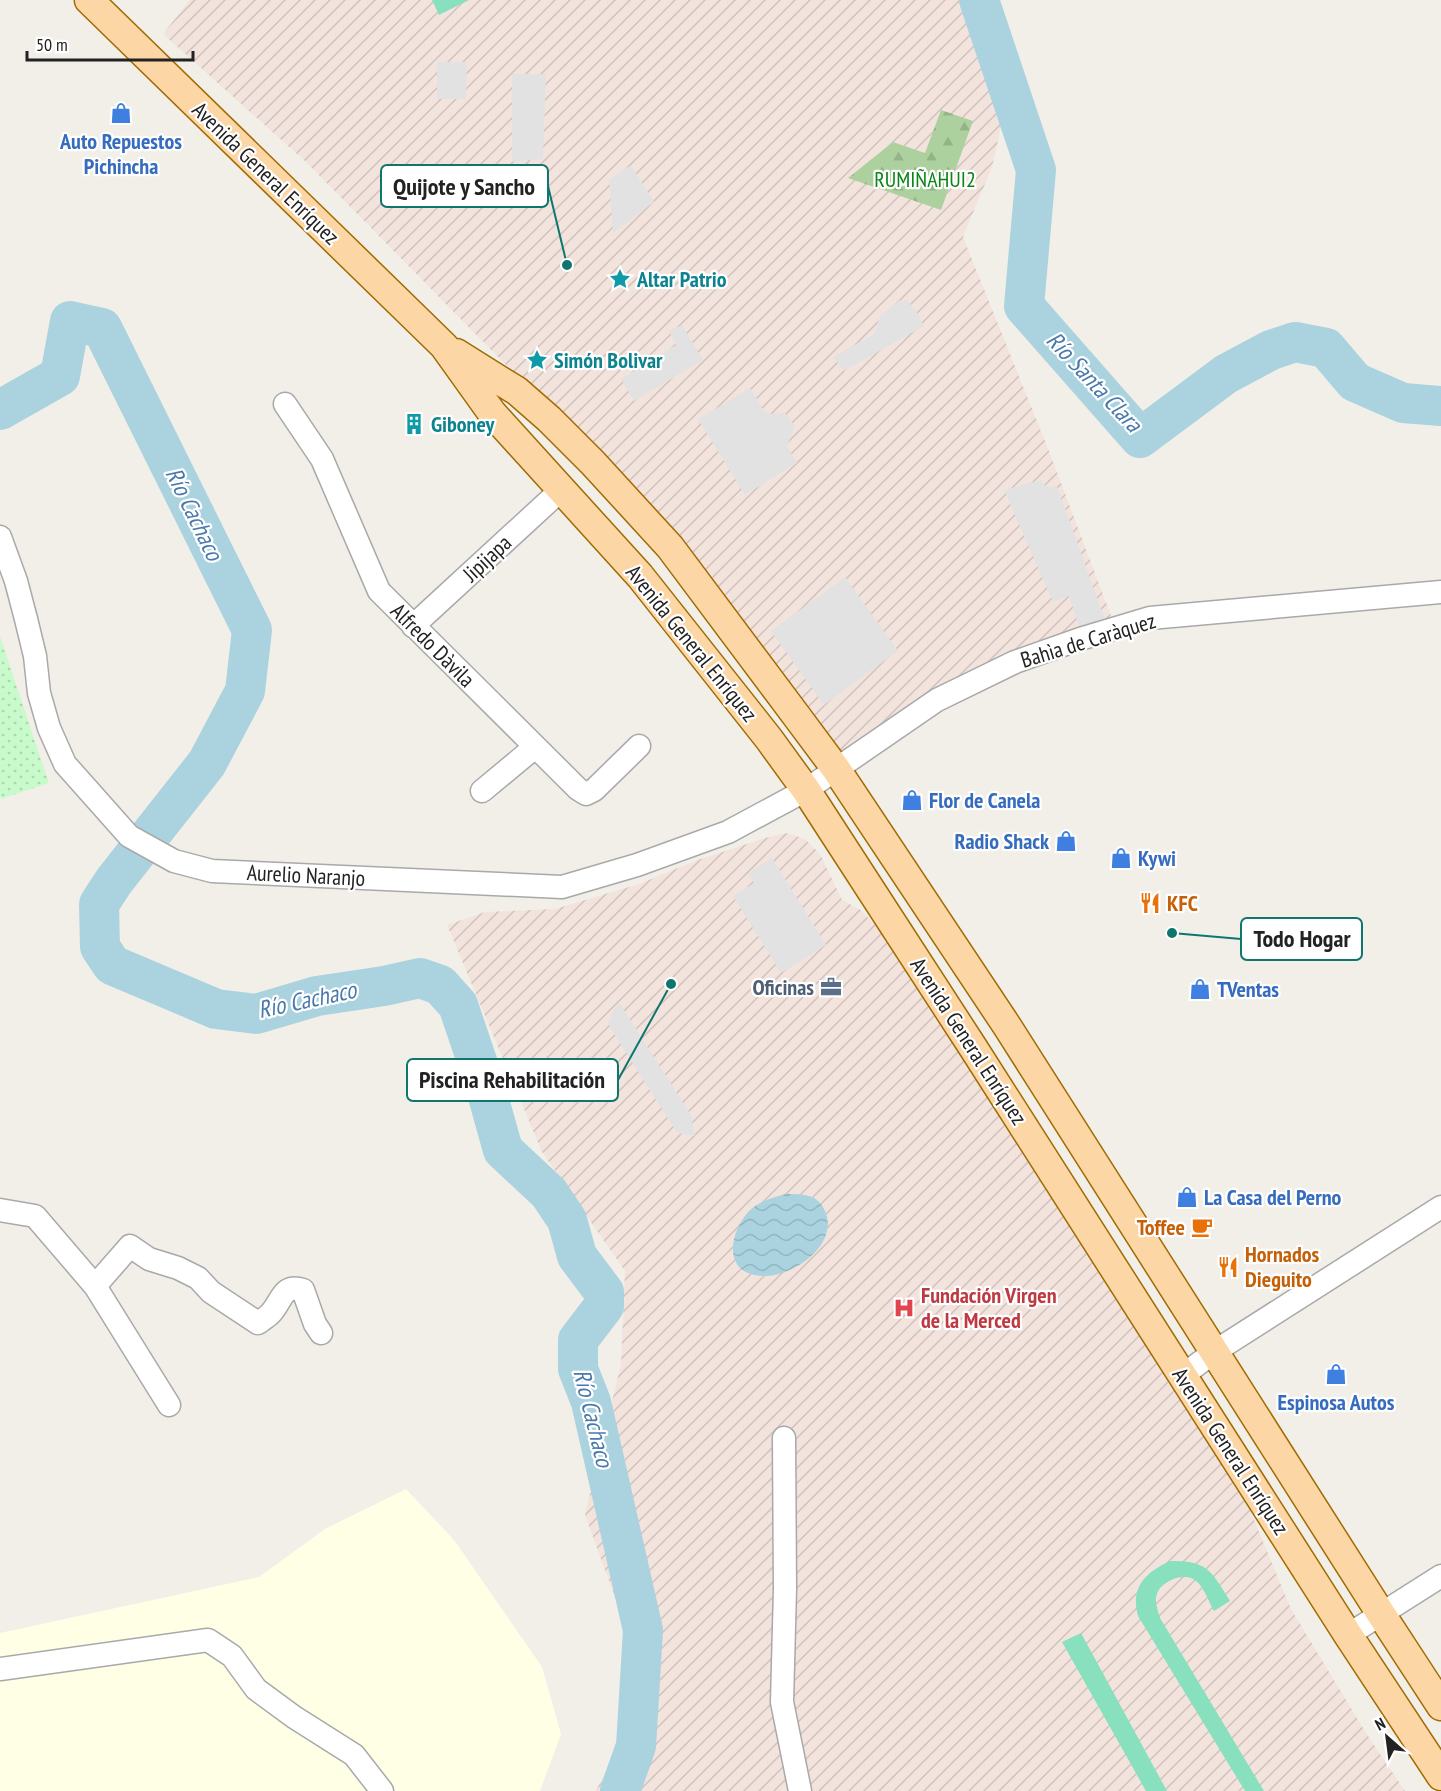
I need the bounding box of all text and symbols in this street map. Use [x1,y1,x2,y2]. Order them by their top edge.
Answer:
scale bar [27,24,194,62]
text: 50 m [36,33,68,56]
street label: Avenida General Enríquez [187,96,345,250]
shop icon: Auto Repuestos Pichincha [109,101,133,125]
place label: Auto Repuestos Pichincha [59,127,182,180]
callout: Quijote y Sancho [381,165,548,207]
park label: RUMIÑAHUI2 [874,165,976,193]
text: Quijote y Sancho [393,171,535,202]
place label: Altar Patrio [636,265,727,293]
place icon: Altar Patrio [608,267,632,291]
water label: Río Santa Clara [1040,325,1150,439]
place label: Simón Bolivar [554,346,663,374]
place icon: Simón Bolivar [525,348,549,372]
place label: Giboney [431,410,496,438]
building icon: Giboney [402,412,426,436]
water label: Río Cachaco [159,462,231,567]
street label: Jipijapa [456,529,517,588]
street label: Avenida General Enríquez [620,559,764,727]
street label: Alfredo Dàvila [385,597,481,693]
street label: Bahìa de Caràquez [1017,606,1159,674]
place label: Flor de Canela [929,786,1040,814]
shop icon: Flor de Canela [900,788,924,812]
place label: Radio Shack [954,827,1050,855]
shop icon: Radio Shack [1054,829,1078,853]
place label: Kywi [1138,844,1176,872]
shop icon: Kywi [1109,846,1133,870]
street label: Aurelio Naranjo [246,858,366,892]
place label: KFC [1167,889,1198,917]
restaurant icon: KFC [1138,891,1162,915]
callout: Todo Hogar [1241,918,1362,960]
text: Todo Hogar [1254,923,1351,954]
street label: Avenida General Enríquez [904,952,1034,1130]
place label: Oficinas [752,973,814,1001]
water label: Río Cachaco [255,974,360,1025]
office icon: Oficinas [819,975,843,999]
place label: TVentas [1217,975,1279,1003]
shop icon: TVentas [1188,977,1212,1001]
callout: Piscina Rehabilitación [407,1059,618,1101]
text: Piscina Rehabilitación [419,1064,605,1095]
place label: La Casa del Perno [1204,1183,1342,1211]
shop icon: La Casa del Perno [1175,1185,1199,1209]
place label: Toffee [1137,1213,1185,1241]
cafe icon: Toffee [1190,1215,1214,1239]
place label: Hornados Dieguito [1245,1240,1320,1293]
restaurant icon: Hornados Dieguito [1216,1255,1240,1279]
place label: Fundación Virgen de la Merced [921,1281,1057,1334]
hospital icon: Fundación Virgen de la Merced [892,1296,916,1320]
street label: Avenida General Enríquez [1166,1362,1296,1540]
shop icon: Espinosa Autos [1324,1362,1348,1386]
water label: Río Cachaco [566,1366,621,1472]
place label: Espinosa Autos [1278,1388,1395,1416]
north arrow [1357,1707,1417,1767]
text: N [1371,1713,1388,1735]

